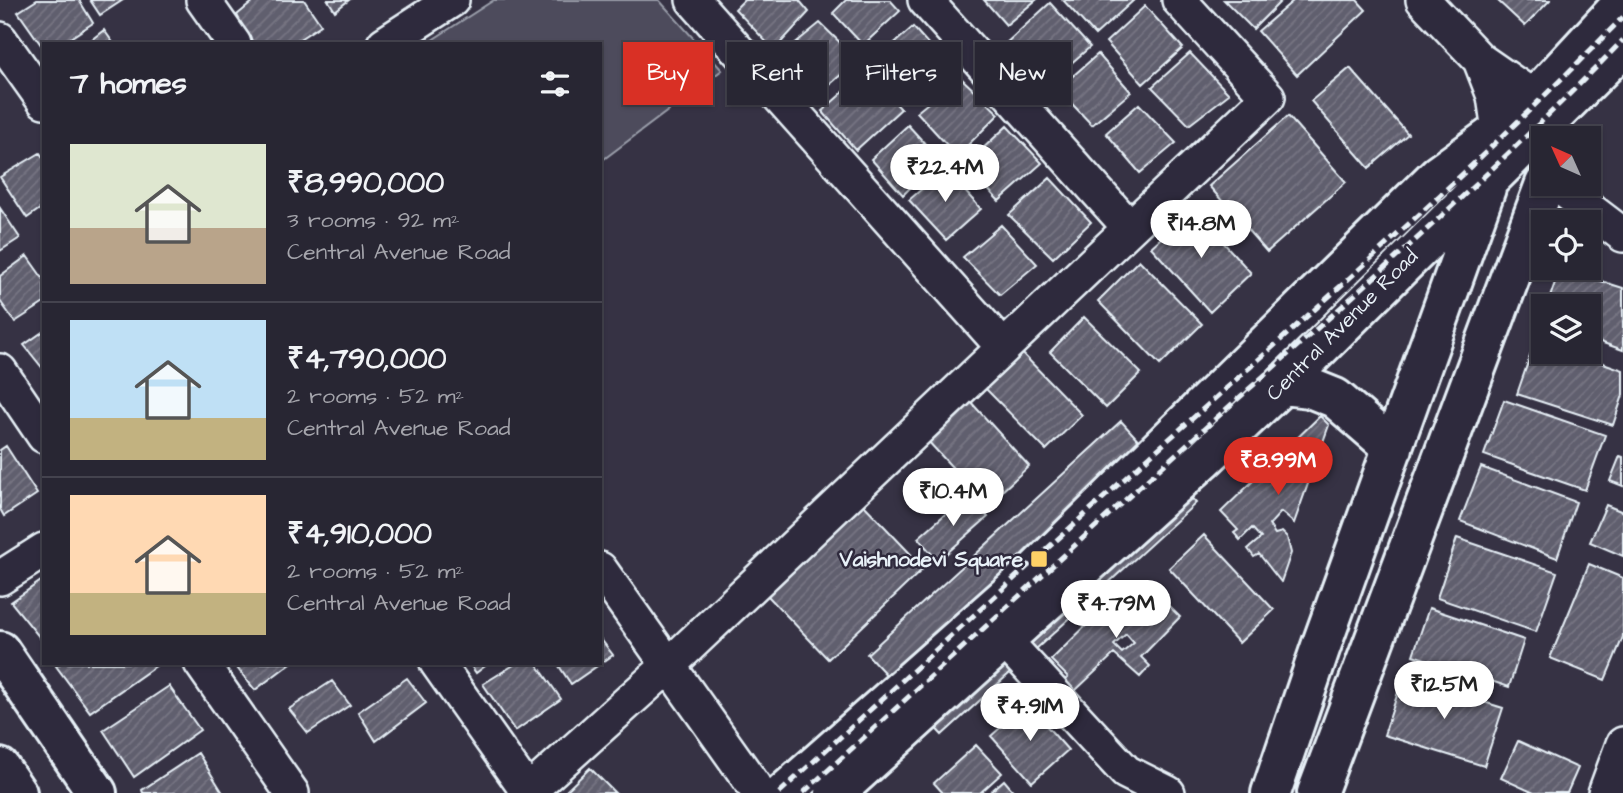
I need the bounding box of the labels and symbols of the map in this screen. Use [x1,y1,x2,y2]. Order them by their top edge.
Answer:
north arrow [1531,126,1601,196]
pin: ₹22.4M [888,144,1002,204]
pin: ₹14.8M [1144,201,1258,260]
street label: Central Avenue Road [1260,242,1425,407]
pin: ₹8.99M [1221,438,1335,497]
pin: ₹10.4M [896,468,1010,528]
place label: Vaishnodevi Square [839,545,1024,575]
marker: Vaishnodevi Square [1029,549,1049,569]
pin: ₹4.79M [1059,580,1173,640]
pin: ₹12.5M [1387,662,1501,721]
pin: ₹4.91M [973,684,1087,743]

